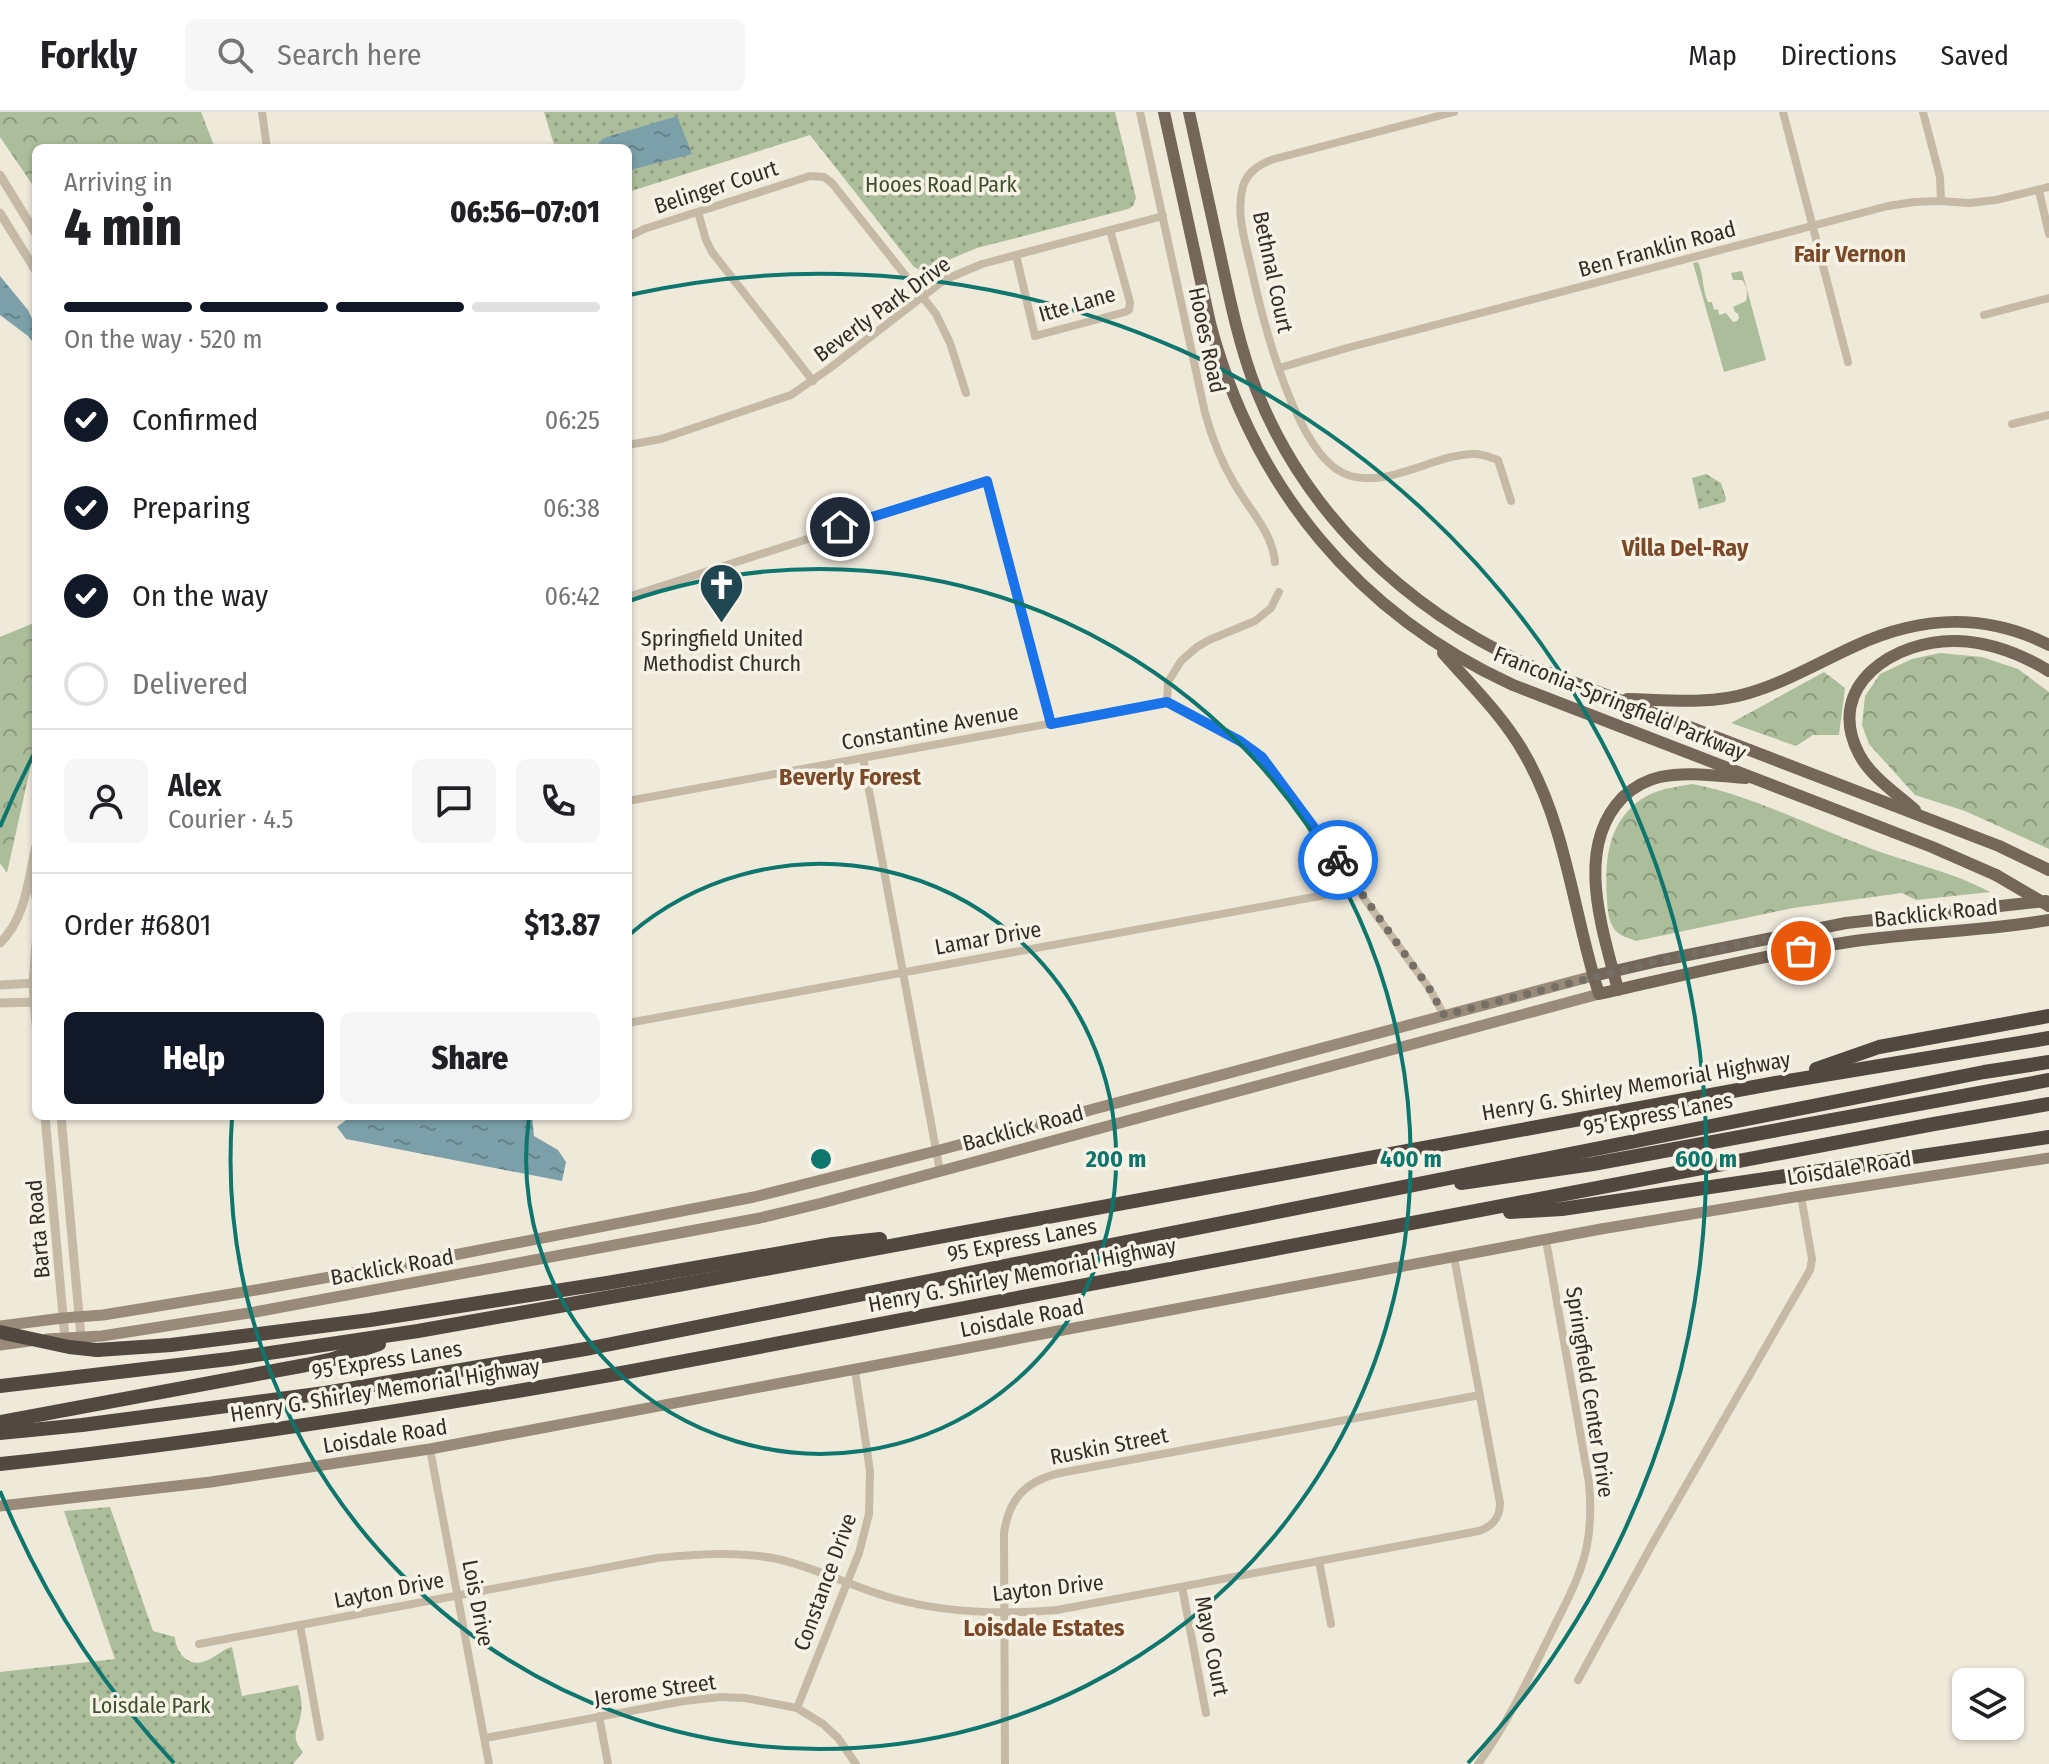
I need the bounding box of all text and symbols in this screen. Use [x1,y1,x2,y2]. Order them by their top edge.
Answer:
search box [185,19,745,91]
text: Forkly [40,32,137,78]
icon: search [213,33,257,77]
text: Search here [277,37,422,73]
text: Map [1688,39,1737,72]
text: Directions [1781,39,1897,72]
text: Saved [1941,39,2009,72]
street label: Belinger Court [651,154,782,220]
text: Arriving in [64,167,173,198]
park label: Hooes Road Park [865,171,1018,198]
text: 06:56–07:01 [450,194,600,230]
text: 4 min [64,196,182,259]
street label: Bethnal Court [1247,209,1299,336]
street label: Ben Franklin Road [1575,215,1739,283]
district label: Fair Vernon [1794,240,1906,268]
street label: Beverly Park Drive [808,250,956,368]
street label: Itte Lane [1035,280,1119,328]
street label: Hooes Road [1183,285,1231,395]
text: On the way · 520 m [64,324,262,355]
icon: check [64,398,108,442]
text: Confirmed [132,402,258,438]
text: 06:25 [545,405,600,436]
icon: check [64,486,108,530]
text: Preparing [132,490,250,526]
text: 06:38 [543,493,600,524]
pin [806,493,874,561]
icon: home [818,505,862,549]
district label: Villa Del-Ray [1621,534,1749,562]
church icon: Springfield United Methodist Church [698,561,746,624]
icon: check [64,574,108,618]
text: On the way [132,578,268,614]
text: 06:42 [544,581,600,612]
place label: Springfield United Methodist Church [641,625,803,677]
street label: Franconia-Springfield Parkway [1490,640,1750,766]
text: Delivered [132,666,248,702]
street label: Constantine Avenue [839,698,1021,756]
button: person [64,759,148,843]
button: chat [412,759,496,843]
button: phone [516,759,600,843]
district label: Beverly Forest [779,763,922,791]
text: Alex [168,768,221,804]
text: Courier · 4.5 [168,804,294,835]
courier [1298,820,1378,900]
icon: bike [1316,838,1360,882]
street label: Backlick Road [1873,893,1999,933]
text: Order #6801 [64,907,212,943]
text: $13.87 [524,907,600,943]
street label: Lamar Drive [933,915,1043,961]
pin [1767,917,1835,985]
icon: bag [1779,929,1823,973]
button: Help [64,1012,324,1104]
button: Share [340,1012,600,1104]
street label: Henry G. Shirley Memorial Highway [1480,1045,1793,1126]
street label: 95 Express Lanes [1581,1086,1735,1142]
street label: Backlick Road [959,1099,1087,1157]
centre of rings [807,1145,835,1173]
text: 200 m [1085,1145,1146,1173]
text: 400 m [1380,1145,1442,1173]
text: 600 m [1675,1145,1737,1173]
street label: Loisdale Road [1785,1145,1913,1191]
street label: Barta Road [20,1178,56,1280]
street label: 95 Express Lanes [945,1212,1099,1268]
street label: Henry G. Shirley Memorial Highway [866,1232,1178,1318]
street label: Backlick Road [328,1243,456,1291]
street label: Springfield Center Drive [1560,1285,1620,1499]
street label: Loisdale Road [958,1293,1086,1343]
street label: 95 Express Lanes [310,1335,464,1385]
street label: Henry G. Shirley Memorial Highway [228,1352,542,1428]
street label: Loisdale Road [321,1413,449,1459]
street label: Ruskin Street [1048,1421,1171,1471]
street label: Constance Drive [788,1510,862,1654]
street label: Lois Drive [456,1557,500,1649]
street label: Layton Drive [332,1566,446,1614]
street label: Layton Drive [991,1569,1105,1607]
street label: Mayo Court [1189,1594,1235,1699]
district label: Loisdale Estates [963,1614,1125,1642]
street label: Jerome Street [592,1668,718,1712]
map controls [1952,1668,2024,1740]
button: layers [1952,1668,2024,1740]
park label: Loisdale Park [92,1692,211,1719]

